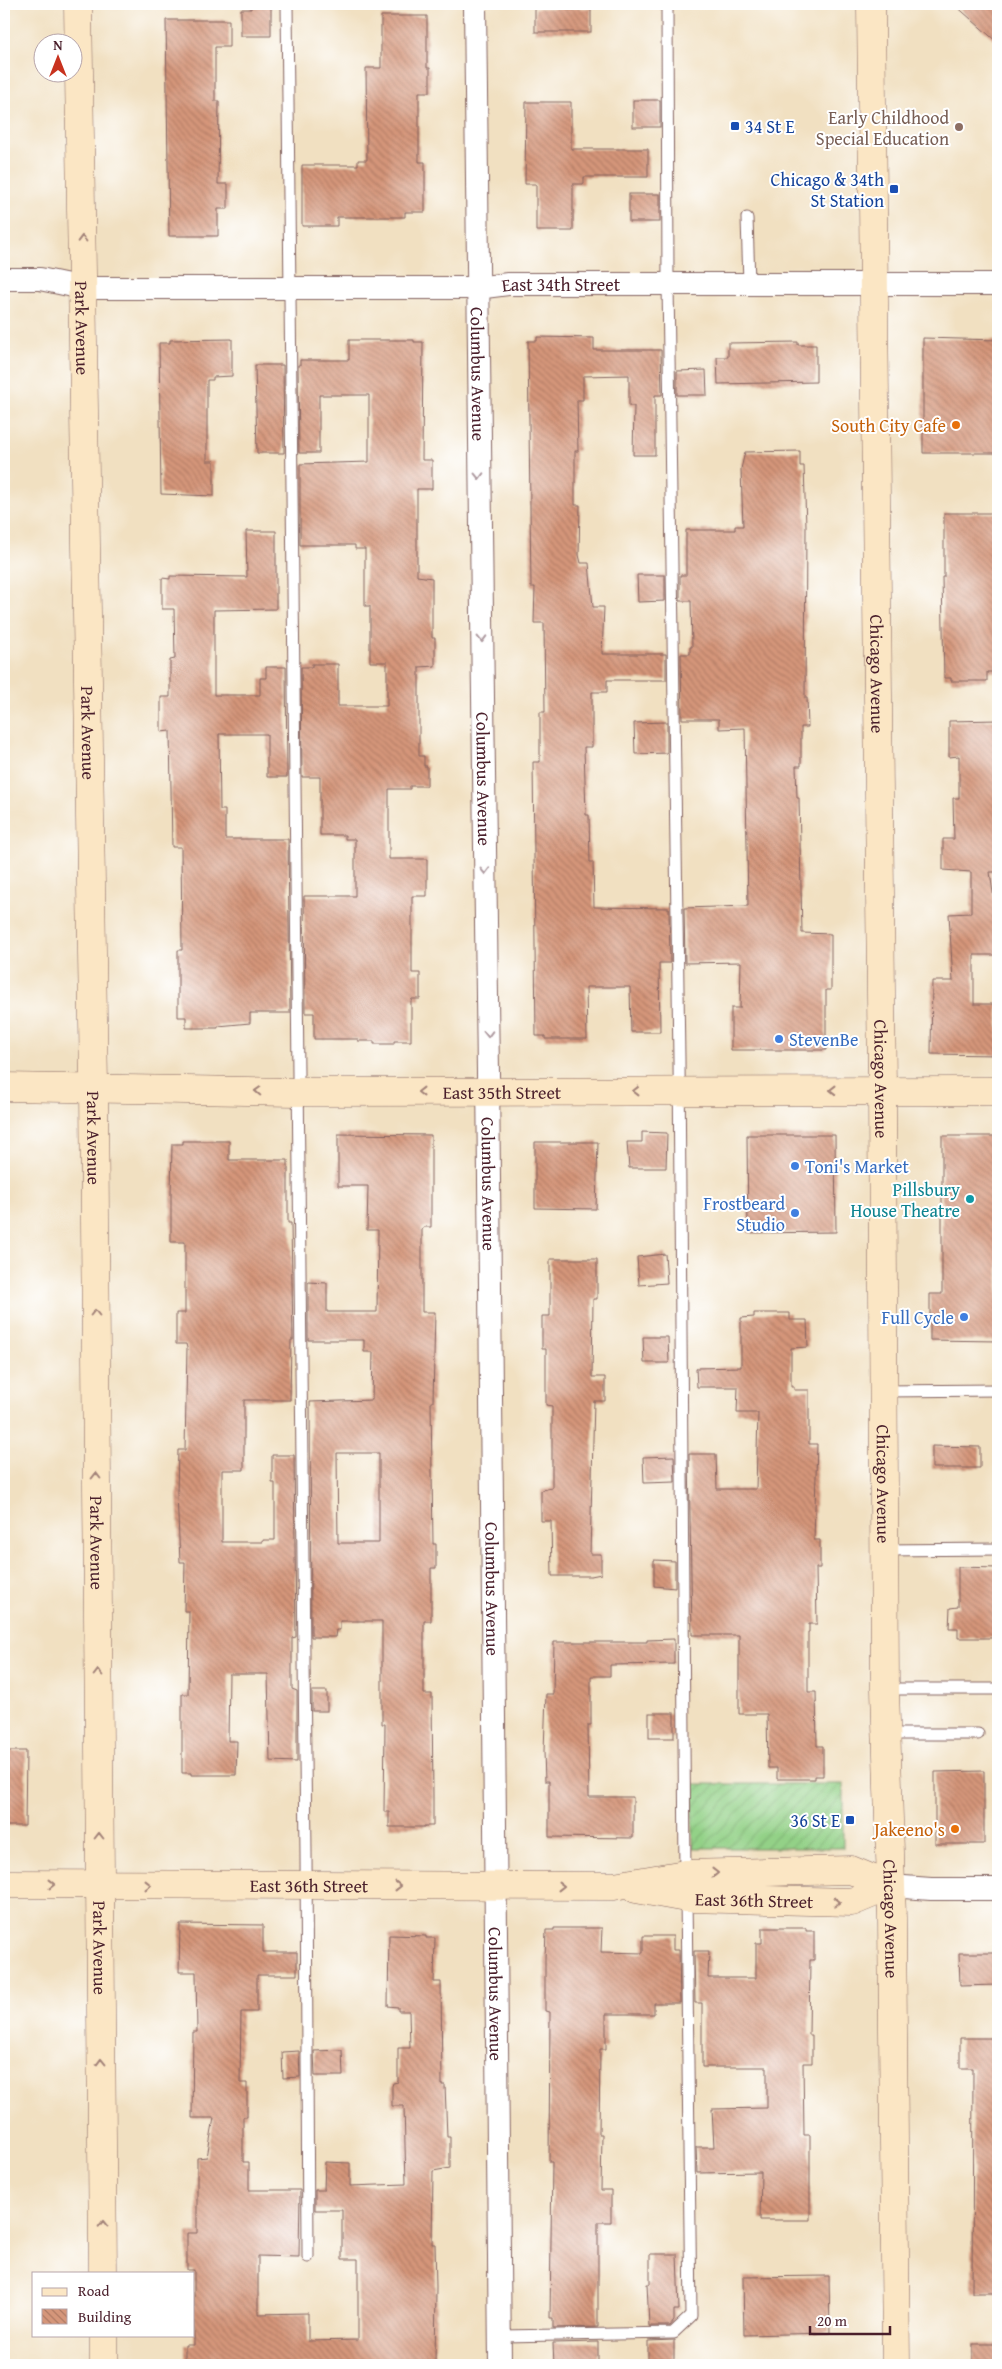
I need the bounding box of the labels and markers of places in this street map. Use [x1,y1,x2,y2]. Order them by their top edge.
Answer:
place label: Early Childhood Special Education [816,104,949,152]
place label: 34 St E [745,113,795,140]
marker: 34 St E [729,120,741,132]
marker: Early Childhood Special Education [953,121,965,133]
place label: Chicago & 34th St Station [771,166,884,214]
marker: Chicago & 34th St Station [888,183,900,195]
place label: South City Cafe [831,412,946,439]
marker: South City Cafe [950,419,962,431]
place label: StevenBe [789,1026,858,1053]
marker: StevenBe [773,1033,785,1045]
place label: Toni's Market [805,1153,909,1180]
marker: Toni's Market [789,1160,801,1172]
place label: Pillsbury House Theatre [850,1176,960,1224]
place label: Frostbeard Studio [703,1190,785,1238]
marker: Pillsbury House Theatre [964,1193,976,1205]
marker: Frostbeard Studio [789,1207,801,1219]
place label: Full Cycle [881,1304,954,1331]
marker: Full Cycle [958,1311,970,1323]
place label: 36 St E [790,1807,840,1834]
marker: 36 St E [844,1814,856,1826]
place label: Jakeeno's [872,1816,945,1843]
marker: Jakeeno's [949,1823,961,1835]

